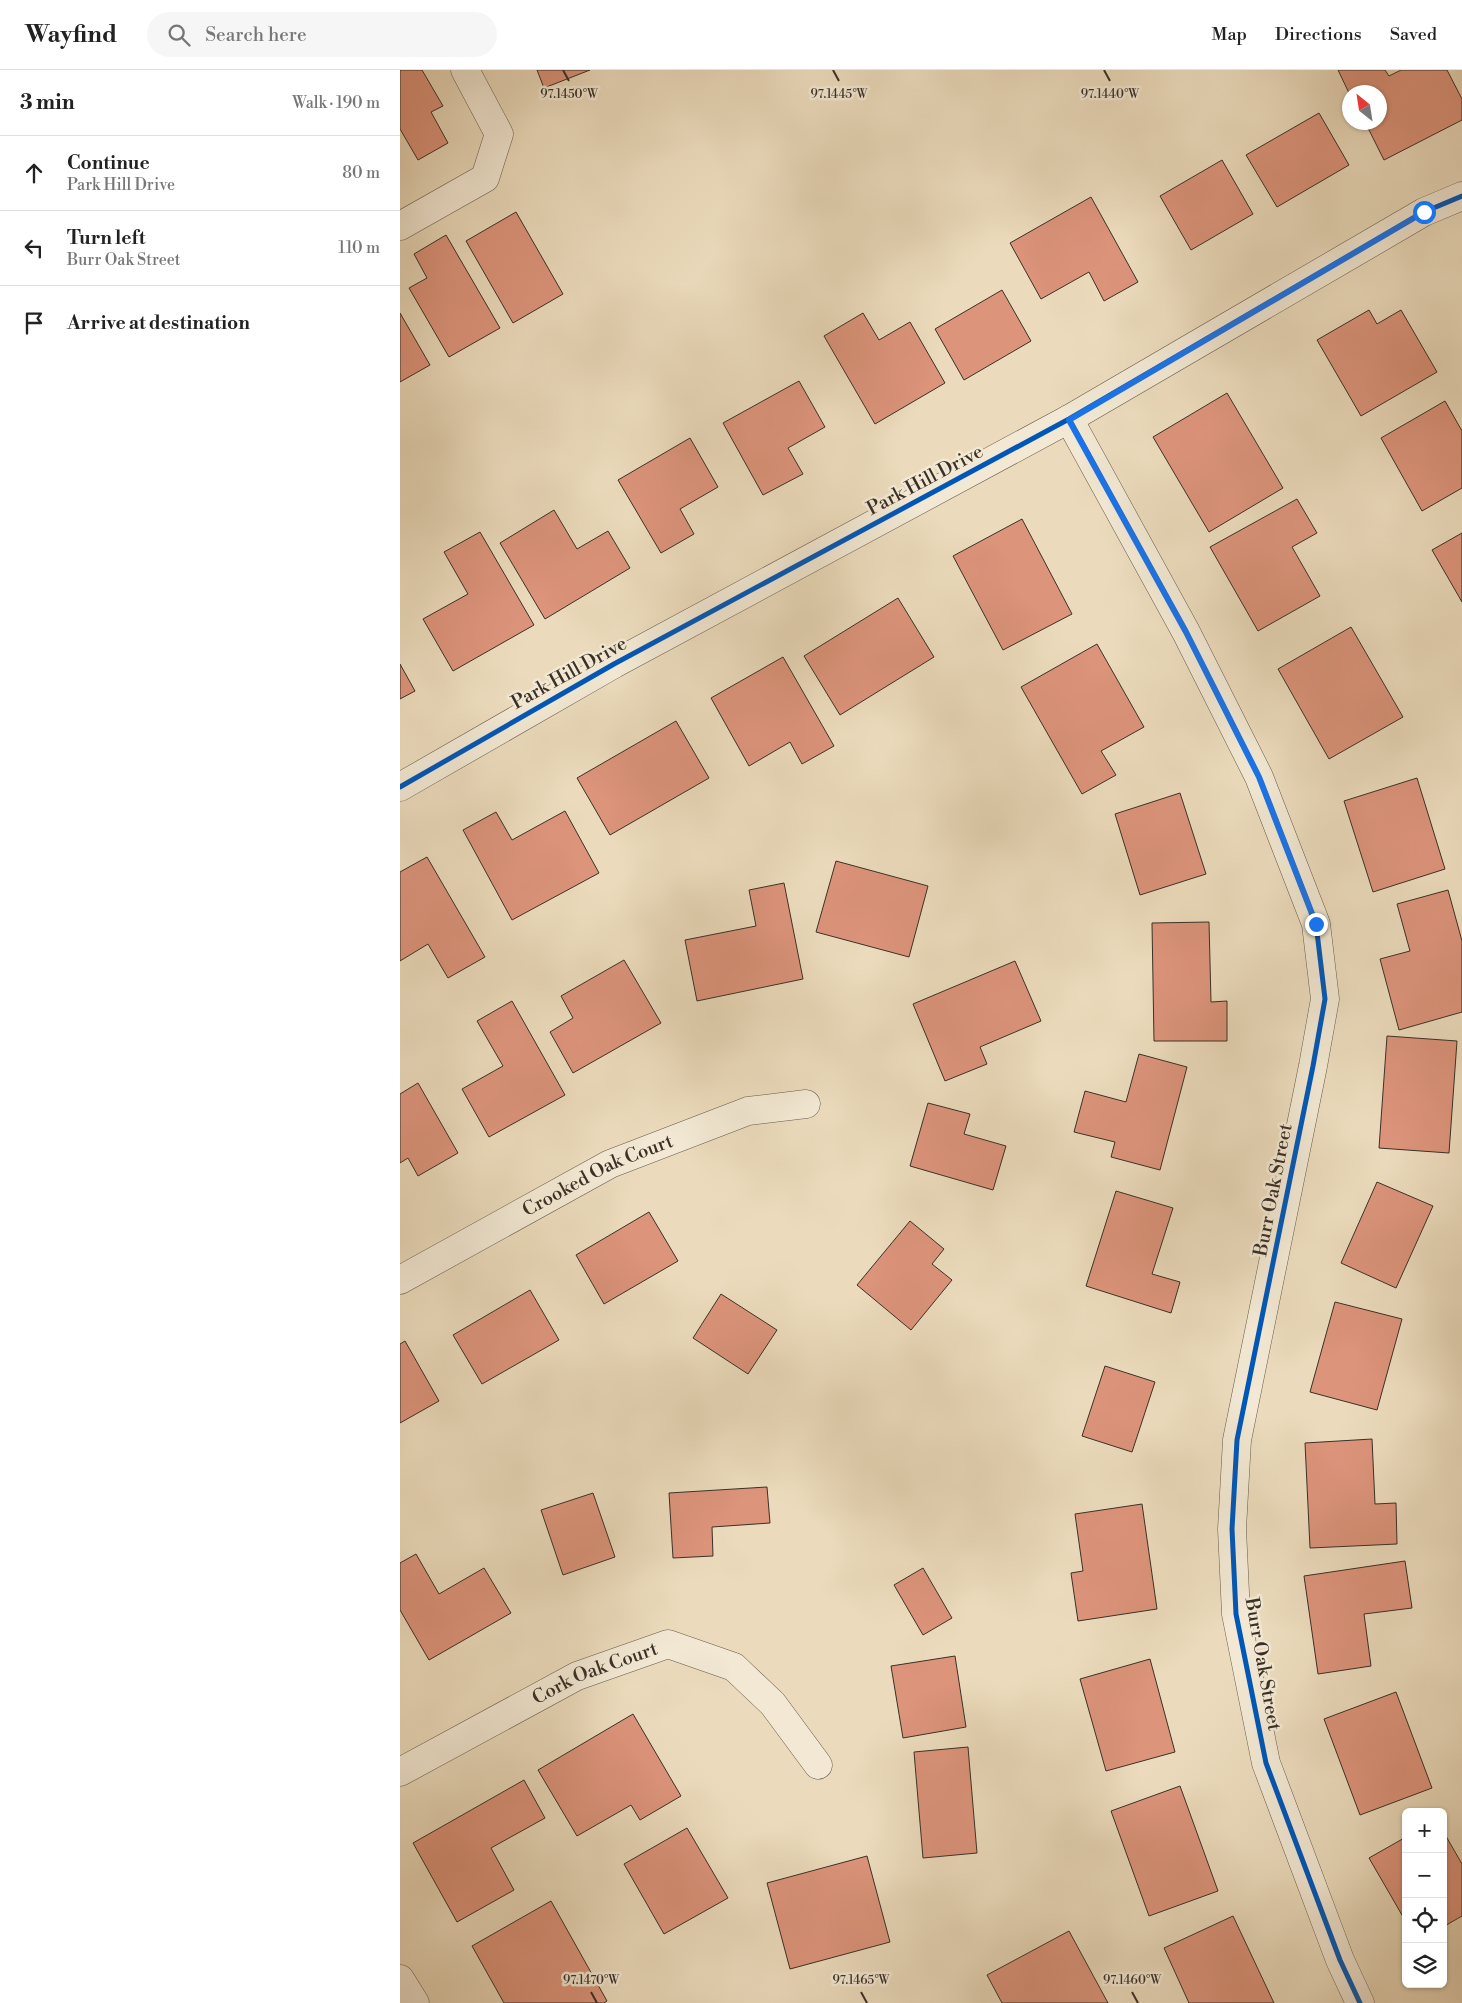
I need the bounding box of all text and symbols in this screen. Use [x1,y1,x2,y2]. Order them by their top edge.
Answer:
search box [147,12,497,57]
text: Wayfind [25,20,117,50]
icon: search [165,21,193,49]
text: Search here [205,23,307,47]
text: Map [1211,23,1247,46]
text: Directions [1275,23,1362,46]
text: Saved [1390,23,1437,46]
north arrow [1342,85,1387,130]
text: 97.1450°W [540,87,599,102]
text: 97.1445°W [811,87,869,102]
text: 97.1440°W [1081,87,1140,102]
text: 3 min [20,90,75,116]
text: Walk · 190 m [292,93,380,113]
text: Continue [67,151,150,175]
icon: ahead [20,159,48,187]
text: 80 m [342,163,380,183]
text: Park Hill Drive [67,175,175,195]
route start [1413,201,1436,224]
text: Turn left [67,226,146,250]
icon: left [20,234,48,262]
text: 110 m [338,238,380,258]
text: Burr Oak Street [67,250,181,270]
icon: arrive [20,309,48,337]
text: Arrive at destination [67,311,250,335]
street label: Park Hill Drive [863,439,987,521]
street label: Park Hill Drive [507,631,631,715]
route end [1305,913,1328,936]
street label: Burr Oak Street [1248,1121,1298,1259]
street label: Crooked Oak Court [518,1129,677,1222]
street label: Burr Oak Street [1239,1595,1287,1733]
street label: Cork Oak Court [528,1637,661,1710]
map controls [1402,1808,1447,1988]
button: + [1402,1808,1447,1853]
button: − [1402,1853,1447,1898]
button: locate [1402,1898,1447,1943]
button: layers [1402,1943,1447,1988]
text: 97.1470°W [563,1973,620,1988]
text: 97.1465°W [833,1973,891,1988]
text: 97.1460°W [1103,1973,1162,1988]

